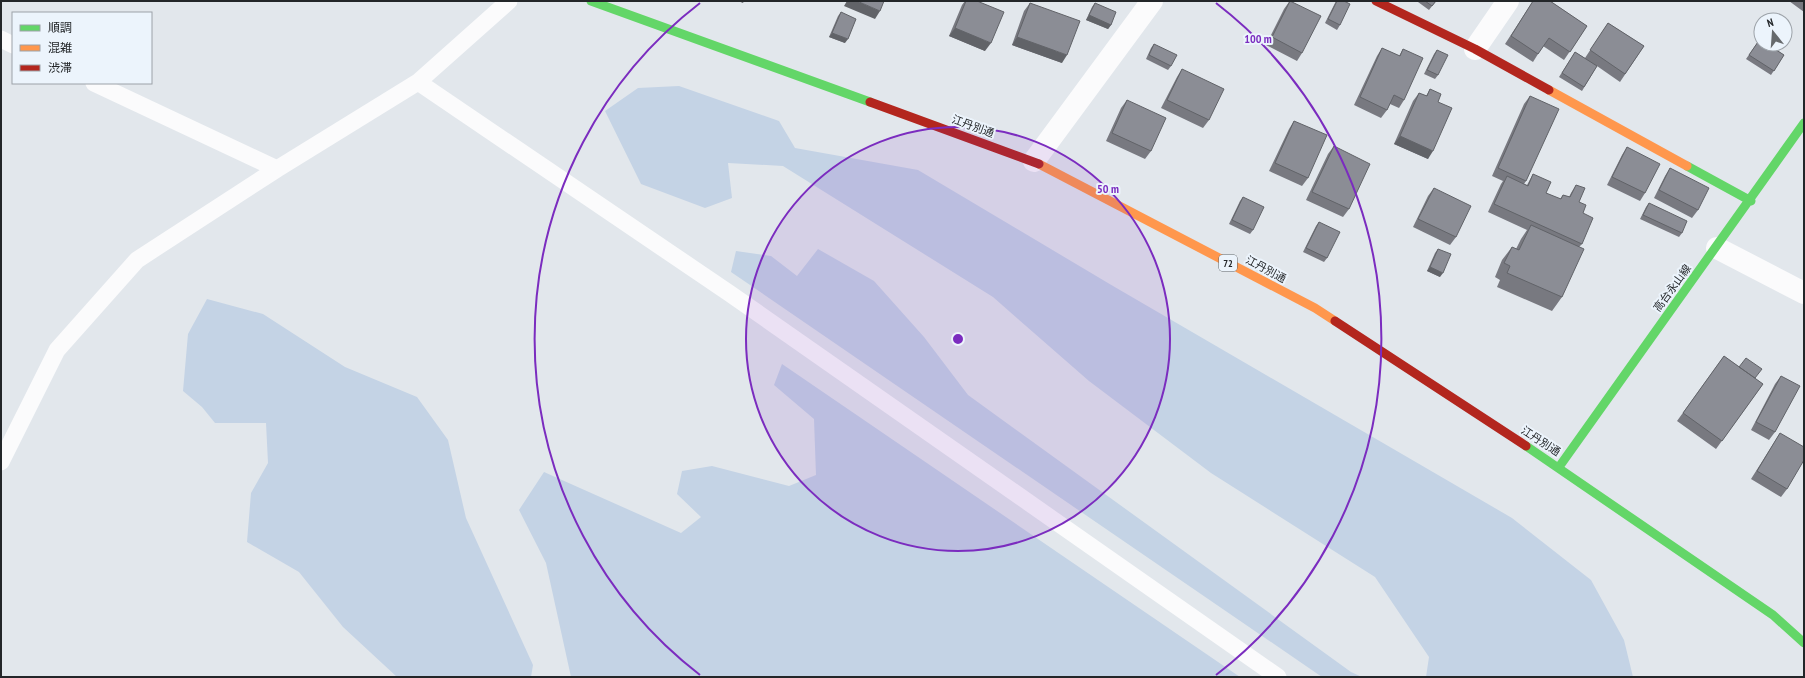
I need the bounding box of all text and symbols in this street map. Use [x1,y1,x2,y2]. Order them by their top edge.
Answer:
legend [12,12,152,84]
north arrow [1753,12,1793,52]
text: N [1765,15,1775,30]
text: 順調 [48,20,72,35]
text: 100 m [1244,31,1272,46]
text: 混雑 [48,40,72,55]
text: 渋滞 [48,60,72,75]
street label: 江丹別通 [950,112,996,140]
text: 50 m [1097,181,1119,196]
street label: 江丹別通 [1243,252,1289,286]
road number: 72 [1219,255,1237,271]
street label: 高台永山線 [1650,262,1694,314]
centre of rings [951,332,965,346]
street label: 江丹別通 [1519,423,1563,459]

